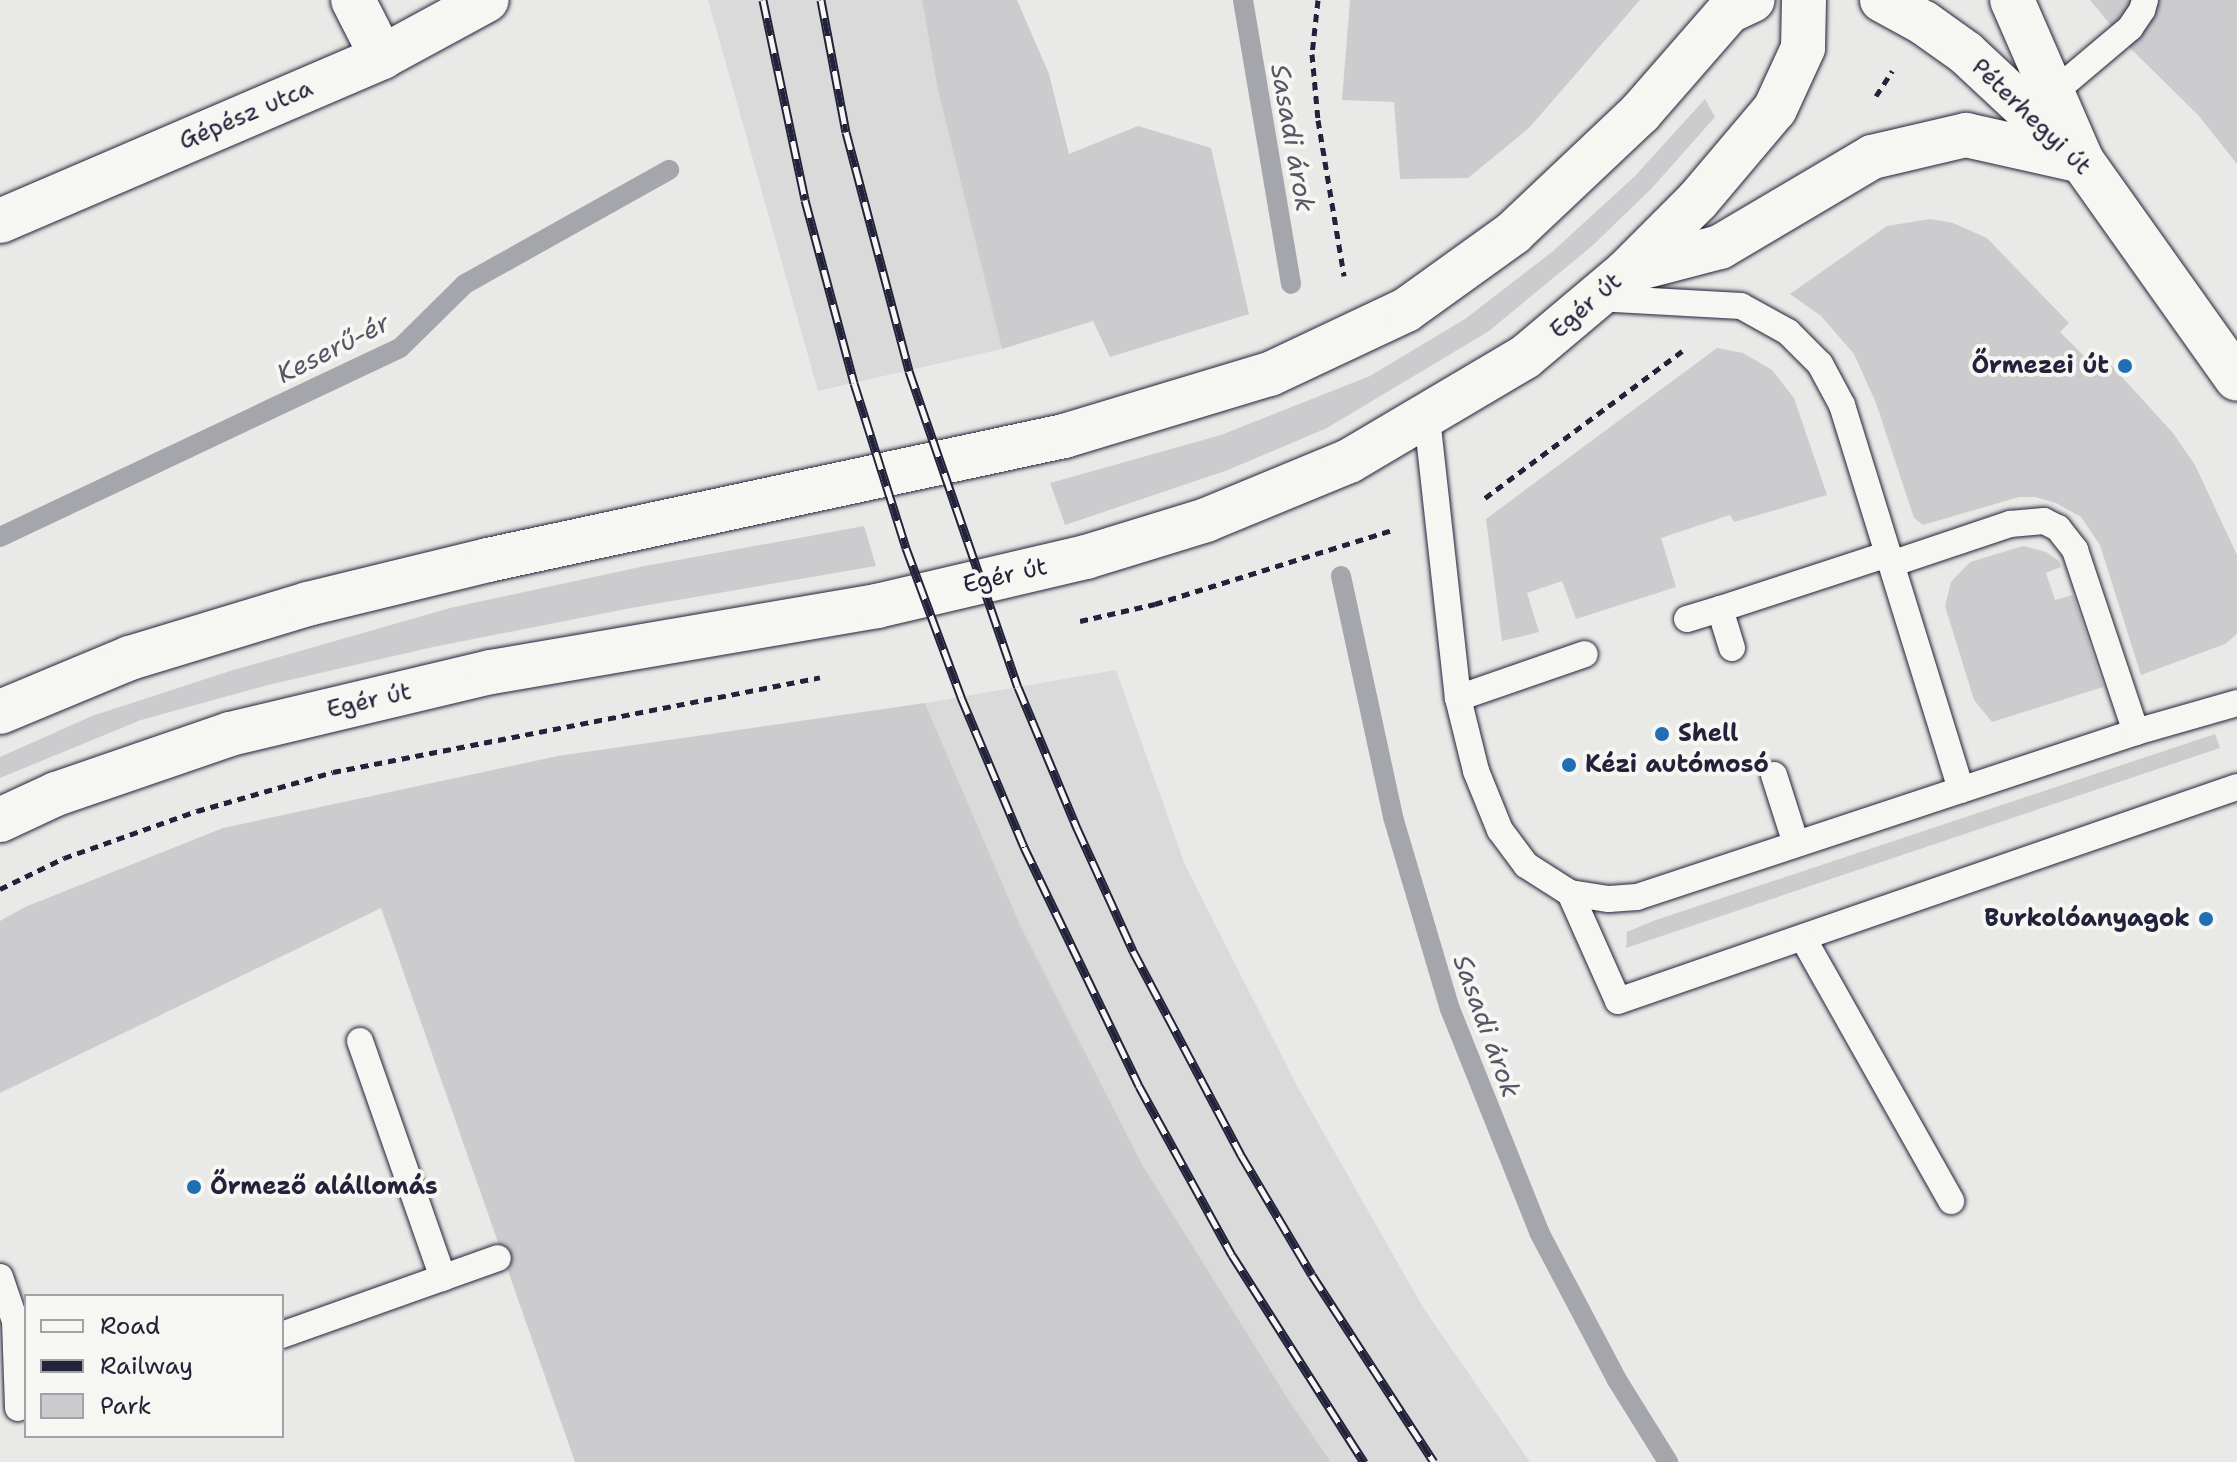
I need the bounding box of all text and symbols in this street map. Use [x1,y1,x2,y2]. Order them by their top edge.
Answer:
street label: Péterhegyi út [1965,53,2097,181]
water label: Sasadi árok [1265,62,1321,214]
street label: Gépész utca [175,74,317,156]
street label: Egér út [1544,267,1628,345]
water label: Keserű-ér [271,306,395,390]
place label: Őrmezei út [1971,352,2109,380]
marker: Őrmezei út [2116,357,2134,375]
street label: Egér út [960,552,1050,600]
street label: Egér út [324,677,414,725]
place label: Shell [1678,720,1738,748]
marker: Shell [1653,725,1671,743]
place label: Kézi autómosó [1585,751,1769,779]
marker: Kézi autómosó [1560,756,1578,774]
place label: Burkolóanyagok [1984,905,2190,933]
marker: Burkolóanyagok [2197,910,2215,928]
water label: Sasadi árok [1447,950,1527,1102]
place label: Őrmező alállomás [210,1173,438,1201]
marker: Őrmező alállomás [185,1178,203,1196]
legend [24,1294,284,1438]
text: Road [100,1310,160,1342]
text: Railway [100,1350,193,1382]
text: Park [100,1390,152,1422]

